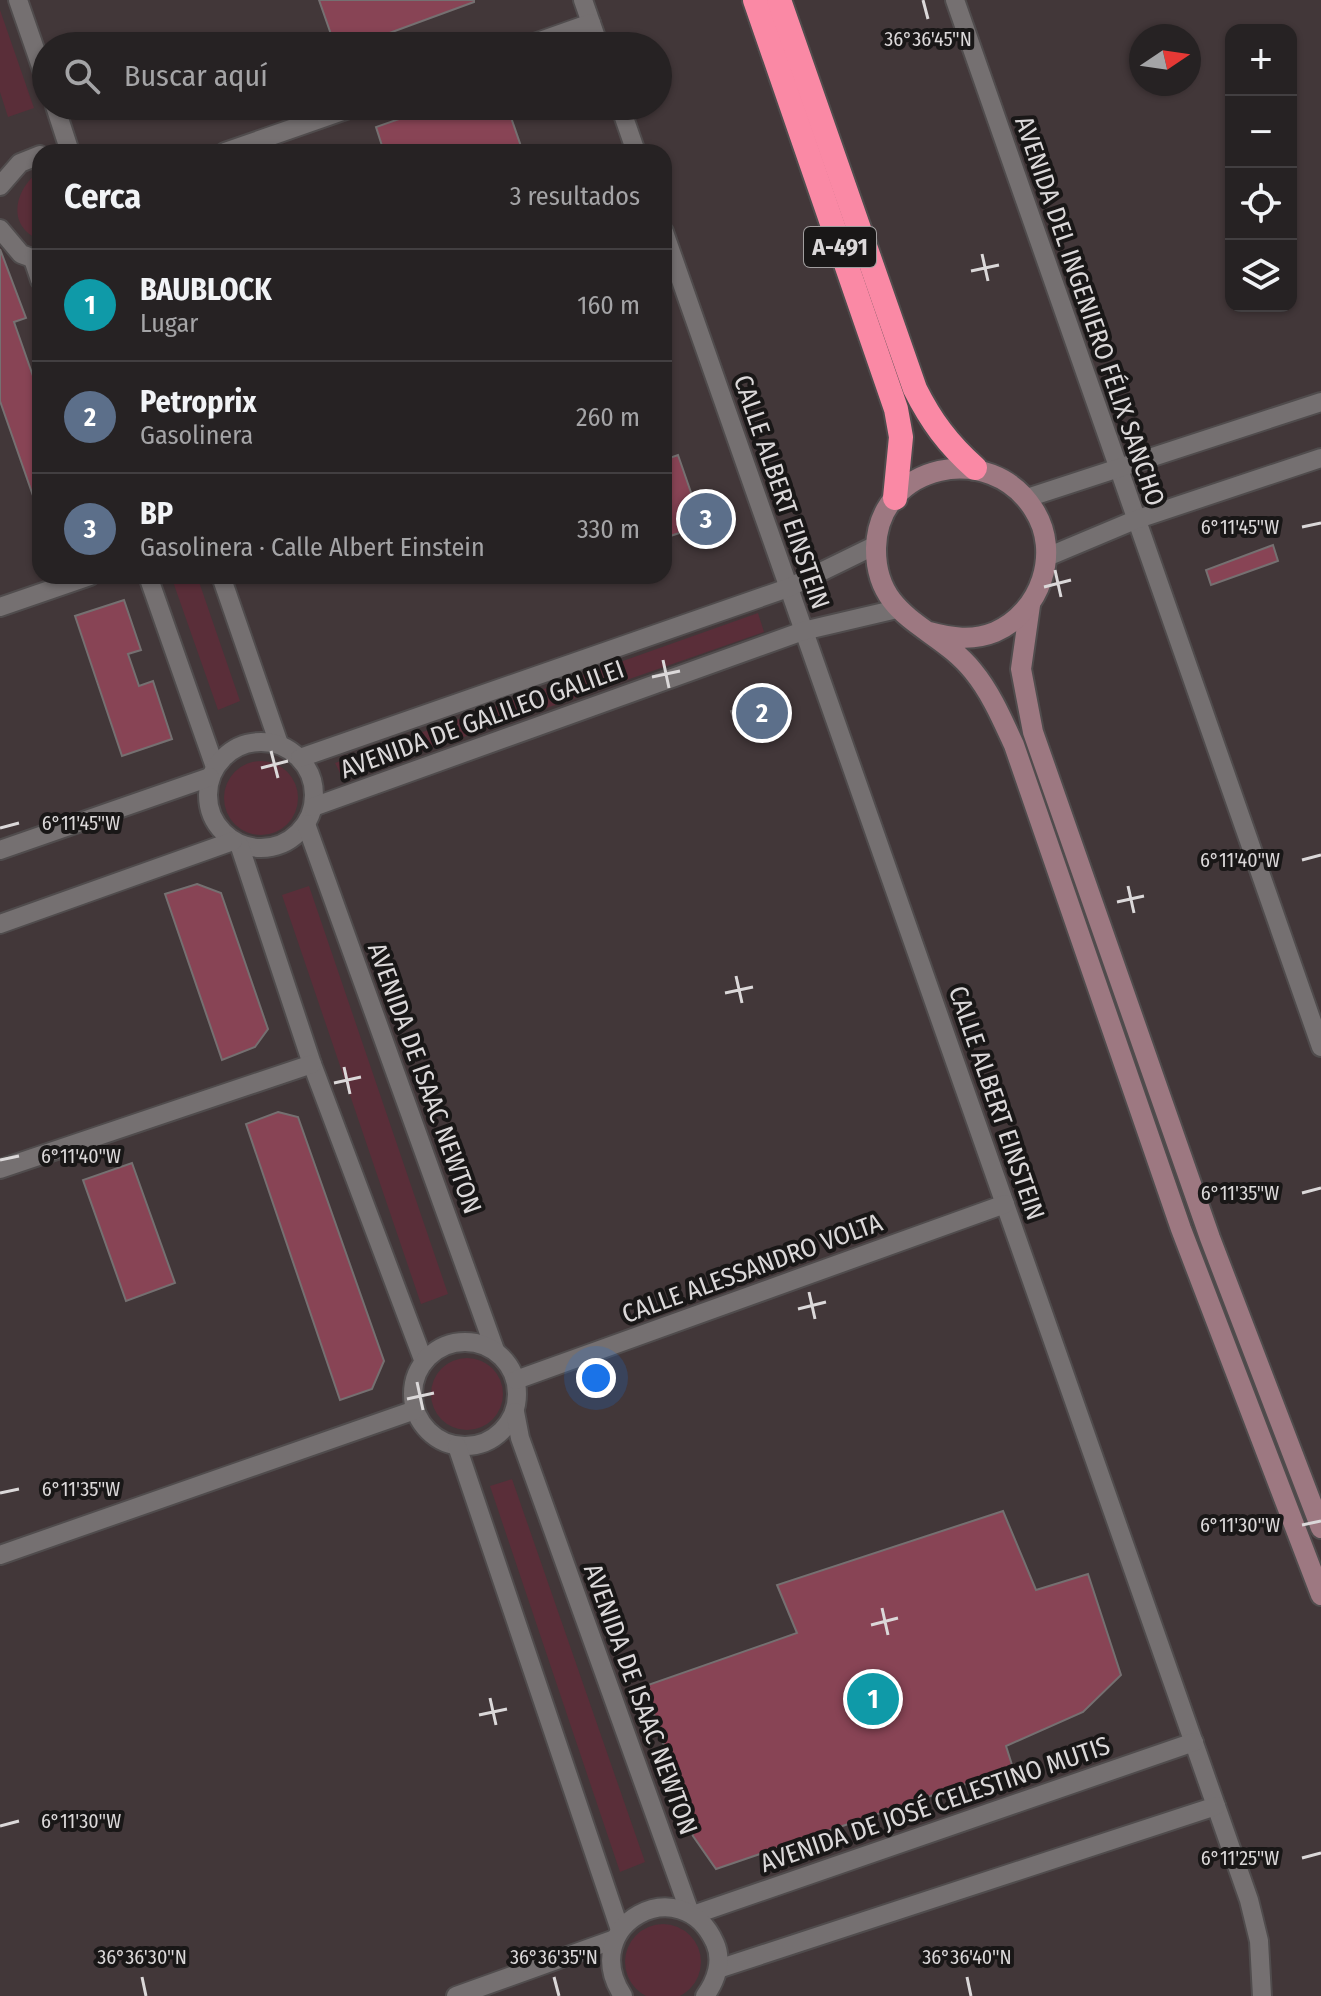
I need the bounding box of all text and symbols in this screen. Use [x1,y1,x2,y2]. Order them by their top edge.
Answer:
north arrow [1129,24,1201,96]
map controls [1225,24,1297,312]
button: + [1225,24,1297,96]
text: 36°36'45"N [884,27,972,51]
search box [32,32,672,120]
icon: search [60,54,104,98]
text: Buscar aquí [124,58,268,94]
button: − [1225,96,1297,168]
street label: AVENIDA DEL INGENIERO FÉLIX SANCHO [1008,112,1171,510]
button: locate [1225,168,1297,240]
text: Cerca [64,176,141,217]
text: 3 resultados [510,181,640,212]
road number: A-491 [804,227,876,267]
button: layers [1225,240,1297,312]
text: BAUBLOCK [140,272,272,308]
text: 1 [85,290,96,321]
text: 160 m [577,290,640,321]
text: Lugar [140,308,198,339]
street label: CALLE ALBERT EINSTEIN [727,371,836,613]
text: Petroprix [140,384,256,420]
text: 2 [84,402,96,433]
text: 260 m [576,402,640,433]
text: Gasolinera [140,420,253,451]
pin: 3 [680,489,732,549]
text: BP [140,496,173,532]
text: 3 [84,514,96,545]
text: 330 m [577,514,640,545]
text: 6°11'45"W [1201,515,1279,539]
text: Gasolinera · Calle Albert Einstein [140,532,485,563]
street label: AVENIDA DE GALILEO GALILEI [336,654,628,785]
pin: 2 [736,683,788,743]
text: 6°11'45"W [42,811,120,835]
text: 6°11'40"W [1200,848,1280,872]
street label: AVENIDA DE ISAAC NEWTON [361,938,488,1218]
street label: CALLE ALBERT EINSTEIN [942,982,1051,1224]
text: 6°11'40"W [41,1144,121,1168]
text: 6°11'35"W [1201,1181,1279,1205]
street label: CALLE ALESSANDRO VOLTA [618,1207,887,1330]
your location [576,1358,616,1398]
text: 6°11'35"W [42,1477,120,1501]
text: 6°11'30"W [1200,1513,1280,1537]
street label: AVENIDA DE ISAAC NEWTON [577,1559,704,1839]
pin: 1 [847,1669,899,1729]
street label: AVENIDA DE JOSÉ CELESTINO MUTIS [756,1730,1114,1879]
text: 6°11'30"W [41,1809,121,1833]
text: 6°11'25"W [1201,1846,1279,1870]
text: 36°36'30"N [97,1945,187,1969]
text: 36°36'35"N [510,1945,598,1969]
text: 36°36'40"N [922,1945,1012,1969]

